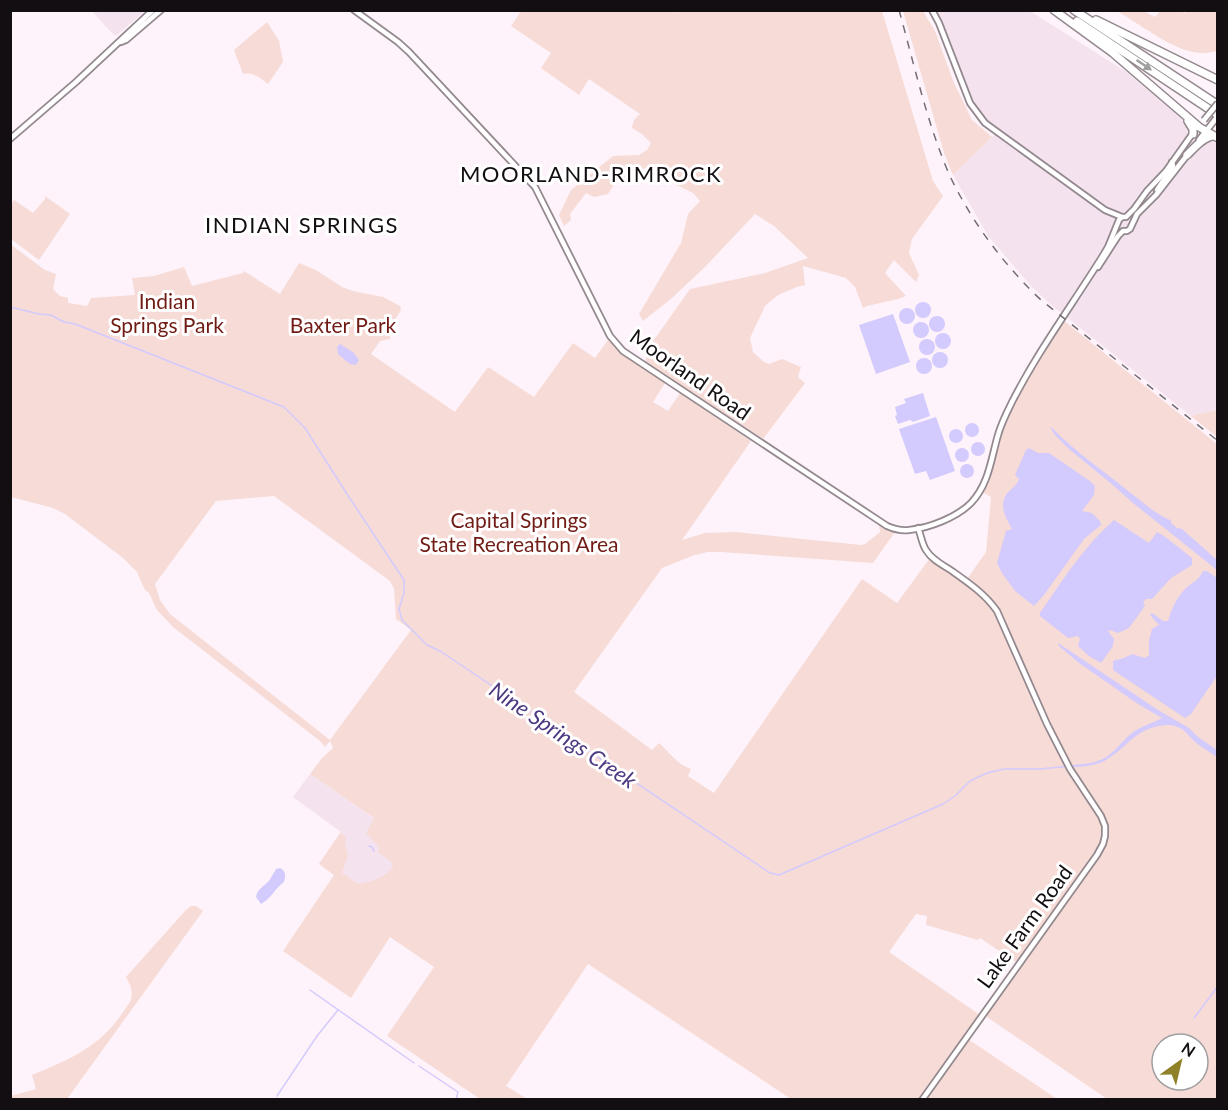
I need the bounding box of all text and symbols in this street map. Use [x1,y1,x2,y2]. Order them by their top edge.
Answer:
one-way arrow [1135,59,1151,71]
district label: MOORLAND-RIMROCK [460,160,722,187]
district label: INDIAN SPRINGS [205,211,399,238]
park label: Indian Springs Park [110,288,224,337]
park label: Baxter Park [290,312,397,337]
street label: Moorland Road [626,323,756,425]
park label: Capital Springs State Recreation Area [419,507,619,556]
water label: Nine Springs Creek [485,675,642,794]
street label: Lake Farm Road [971,860,1077,992]
north arrow [1150,1032,1210,1092]
text: N [1178,1038,1199,1060]

